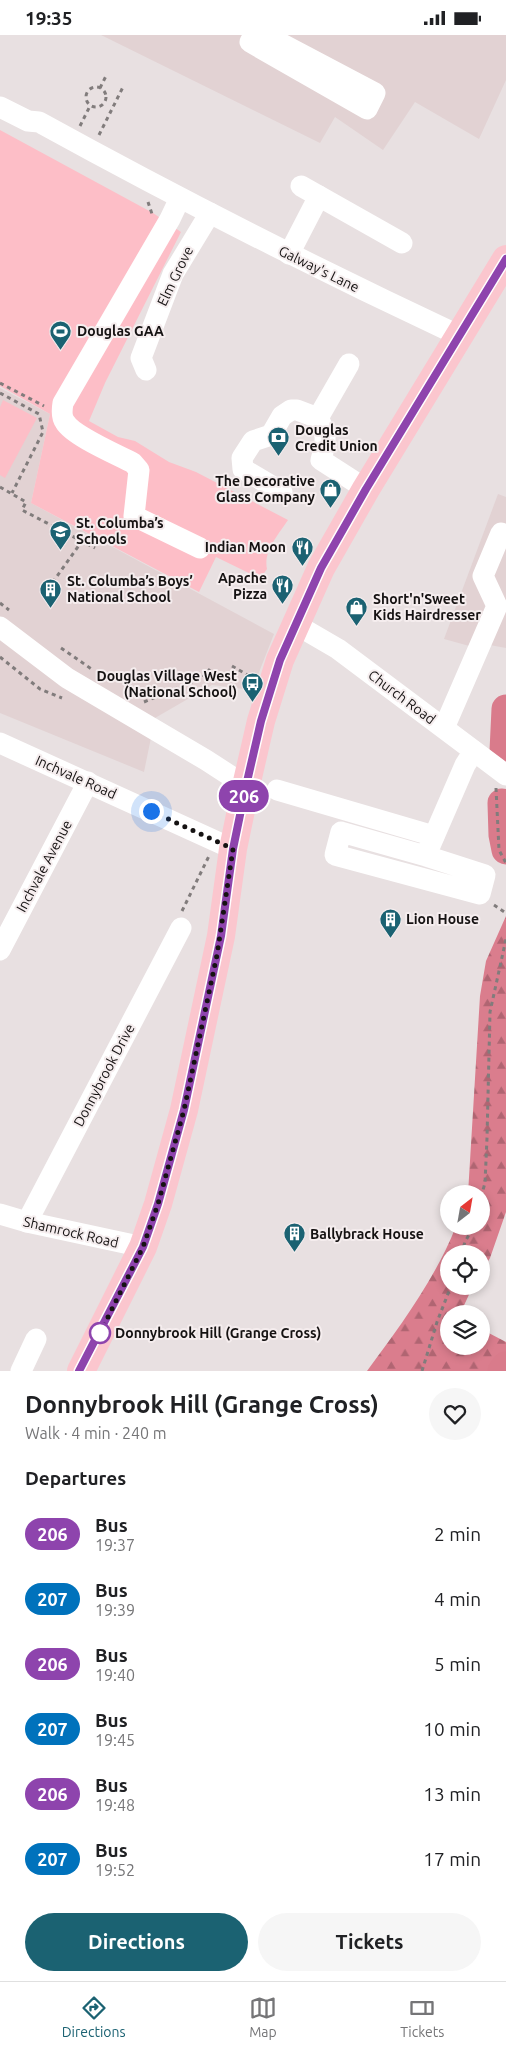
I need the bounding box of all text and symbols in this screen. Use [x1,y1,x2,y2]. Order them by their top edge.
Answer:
text: 19:35 [25,7,73,29]
street label: Galway's Lane [276,243,362,295]
street label: Elm Grove [154,244,196,308]
sports icon: Douglas GAA [49,319,73,350]
place label: Douglas GAA [77,323,164,339]
place label: Douglas Credit Union [295,422,378,454]
bank icon: Douglas Credit Union [267,426,291,457]
place label: The Decorative Glass Company [215,473,316,505]
shop icon: The Decorative Glass Company [319,477,343,508]
place label: St. Columba’s Schools [76,515,164,547]
school or university icon: St. Columba’s Schools [48,519,72,550]
restaurant icon: Indian Moon [290,535,314,566]
place label: Indian Moon [205,539,286,555]
place label: Apache Pizza [218,570,267,602]
place label: St. Columba’s Boys’ National School [67,573,193,605]
restaurant icon: Apache Pizza [271,574,295,605]
building icon: St. Columba’s Boys’ National School [39,577,63,608]
place label: Short'n'Sweet Kids Hairdresser [373,591,481,623]
shop icon: Short'n'Sweet Kids Hairdresser [345,595,369,626]
street label: Church Road [365,667,439,727]
place label: Douglas Village West (National School) [96,668,237,700]
bus stop icon: Douglas Village West (National School) [241,672,265,703]
street label: Inchvale Road [33,752,119,802]
line badge: 206 [215,780,273,812]
text: 206 [229,786,259,806]
your location [139,799,164,824]
street label: Inchvale Avenue [13,817,75,915]
building icon: Lion House [378,907,402,938]
place label: Lion House [406,911,479,927]
street label: Donnybrook Drive [70,1021,138,1129]
north arrow [440,1185,490,1235]
map controls [440,1185,490,1355]
street label: Shamrock Road [22,1213,120,1251]
building icon: Ballybrack House [282,1222,306,1253]
place label: Ballybrack House [310,1226,424,1242]
button: locate [440,1245,490,1295]
button: layers [440,1305,490,1355]
marker: Donnybrook Hill (Grange Cross) [89,1322,111,1344]
place label: Donnybrook Hill (Grange Cross) [115,1325,321,1341]
button: heart [429,1388,481,1440]
text: Donnybrook Hill (Grange Cross) [25,1391,379,1418]
text: Walk · 4 min · 240 m [25,1424,167,1442]
text: Departures [25,1467,126,1489]
text: Bus [95,1514,128,1536]
text: 2 min [434,1523,481,1545]
text: 206 [37,1524,68,1544]
text: 19:37 [95,1536,135,1554]
text: Bus [95,1579,128,1601]
text: 4 min [434,1588,481,1610]
text: 207 [37,1589,68,1609]
text: 19:39 [95,1601,135,1619]
text: Bus [95,1644,128,1666]
text: 5 min [434,1653,481,1675]
text: 206 [37,1654,68,1674]
text: 19:40 [95,1666,135,1684]
text: Bus [95,1709,128,1731]
text: 10 min [423,1718,481,1740]
text: 207 [37,1719,68,1739]
text: 19:45 [95,1731,135,1749]
text: Bus [95,1774,128,1796]
text: 13 min [423,1783,481,1805]
text: 206 [37,1784,68,1804]
text: 19:48 [95,1796,135,1814]
text: Bus [95,1839,128,1861]
text: 17 min [423,1848,481,1870]
text: 207 [37,1849,68,1869]
text: 19:52 [95,1861,135,1879]
button: Directions [25,1913,248,1971]
button: Tickets [258,1913,481,1971]
tab: Directions [62,1994,126,2040]
tab: Map [249,1994,277,2040]
tab: Tickets [400,1994,444,2040]

